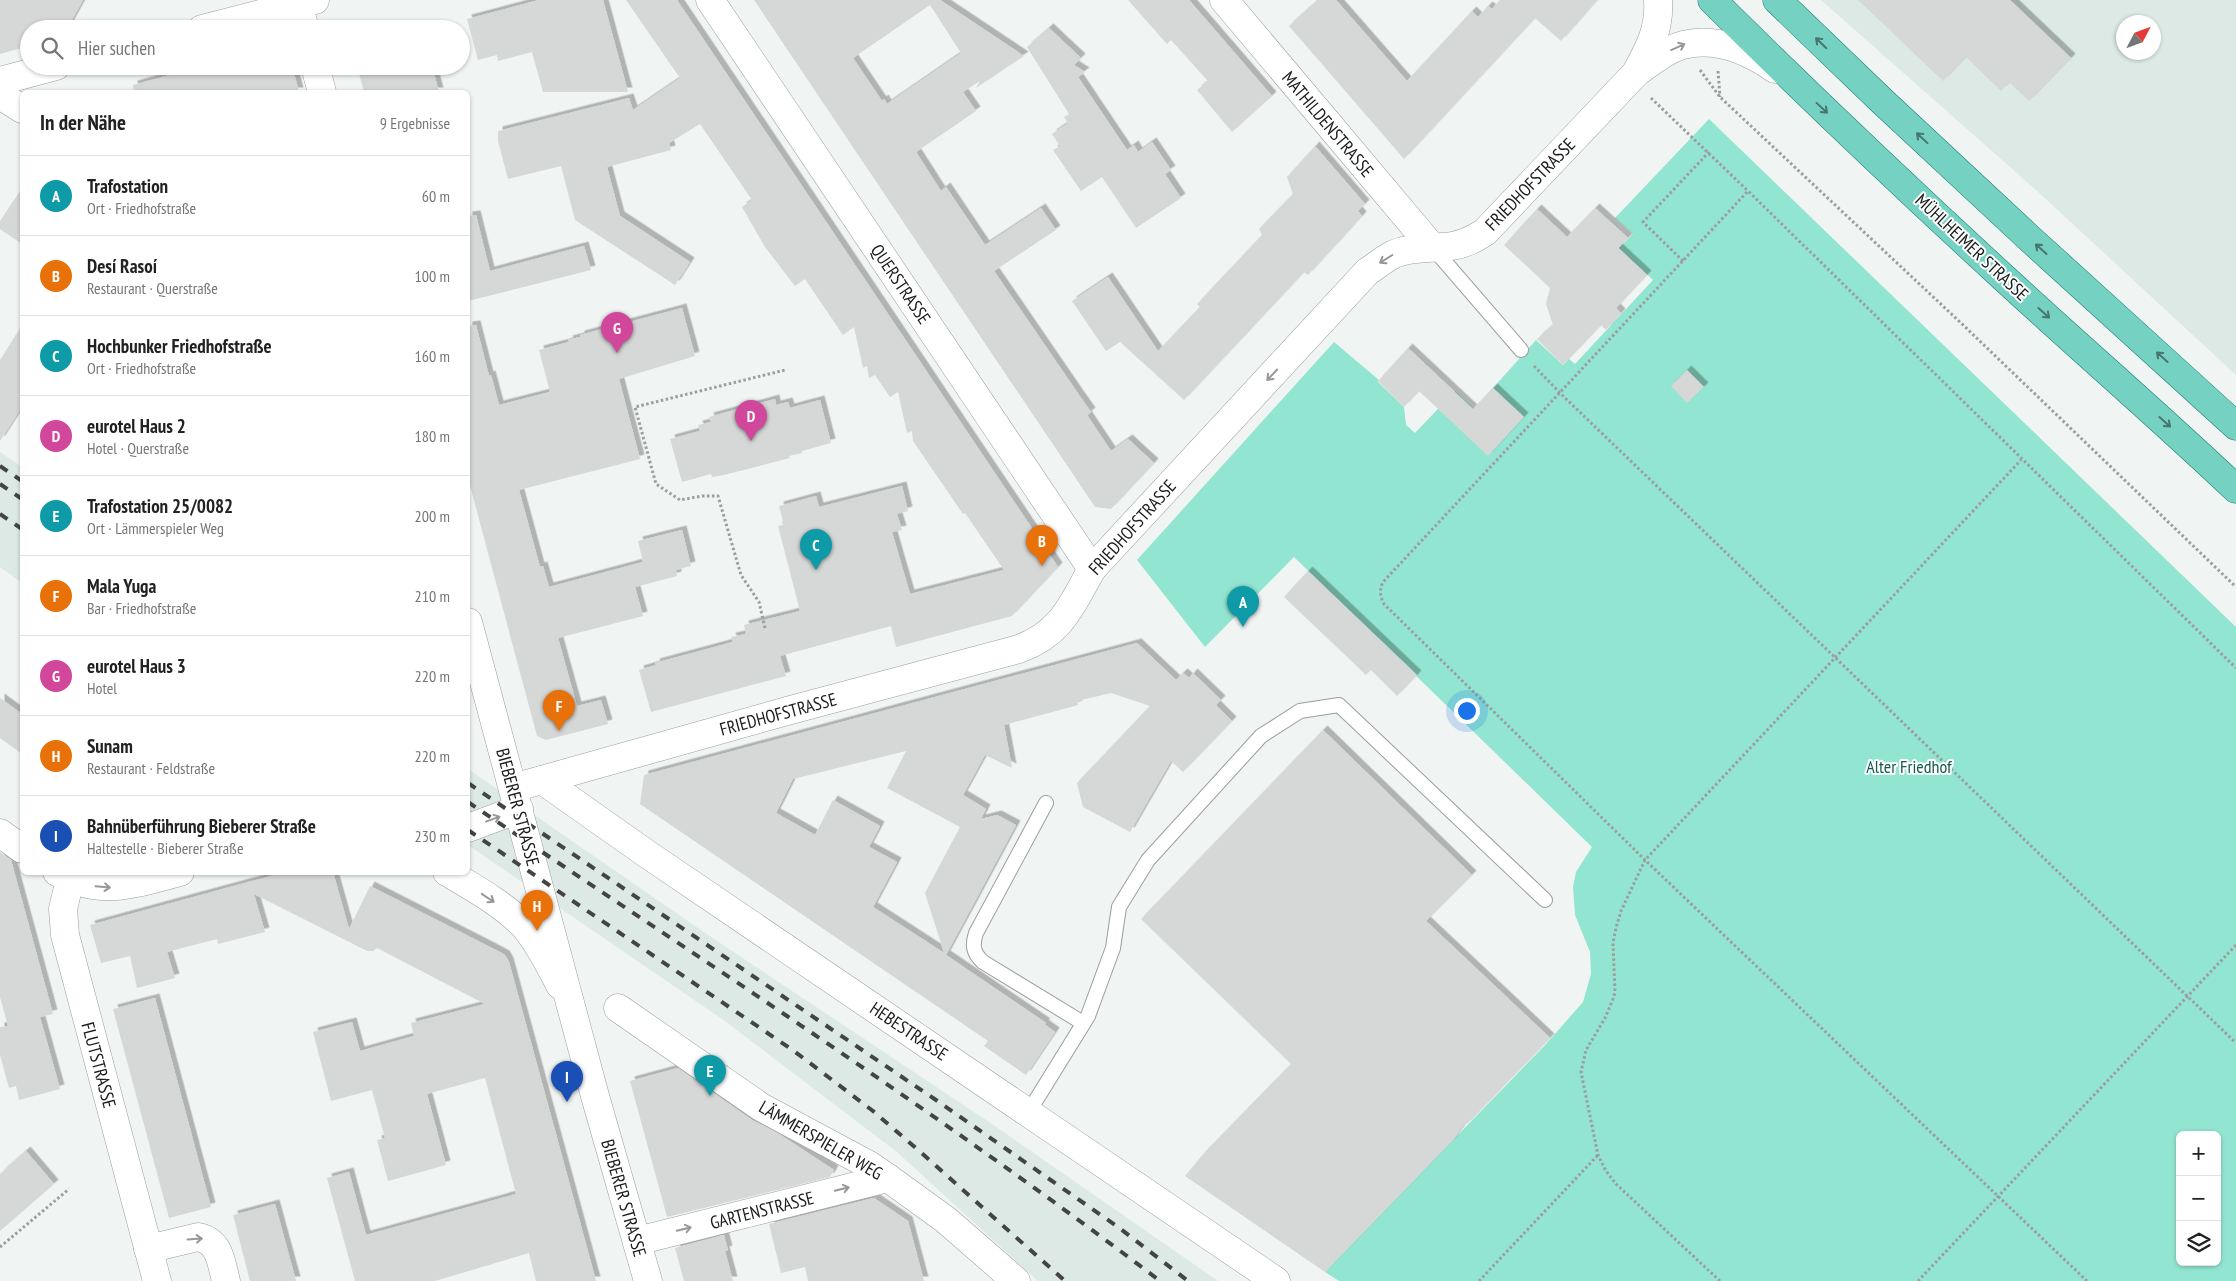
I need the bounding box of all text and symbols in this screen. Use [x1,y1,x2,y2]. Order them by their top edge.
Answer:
north arrow [2116,15,2161,60]
search box [20,20,470,75]
icon: search [38,34,66,62]
text: Hier suchen [78,36,155,60]
one-way arrow [1815,37,1827,49]
one-way arrow [1670,42,1685,52]
street label: MATHILDENSTRASSE [1277,66,1379,182]
one-way arrow [1815,102,1828,114]
text: In der Nähe [40,109,126,136]
text: 9 Ergebnisse [380,113,450,133]
one-way arrow [1915,132,1928,144]
street label: FRIEDHOFSTRASSE [1480,133,1580,235]
text: Trafostation [87,174,168,198]
text: A [52,186,60,206]
text: 60 m [422,186,450,206]
street label: MÜHLHEIMER STRASSE [1910,189,2034,305]
text: Ort · Friedhofstraße [87,198,196,218]
street label: QUERSTRASSE [866,240,936,328]
one-way arrow [2034,243,2047,254]
text: Desí Rasoí [87,254,157,278]
one-way arrow [1379,255,1393,265]
text: B [52,266,60,286]
text: 100 m [415,266,450,286]
text: Restaurant · Querstraße [87,278,218,298]
one-way arrow [2037,308,2050,319]
pin: G [601,312,633,353]
text: Hochbunker Friedhofstraße [87,334,272,358]
text: C [52,346,60,366]
text: 160 m [415,346,450,366]
one-way arrow [2155,351,2168,363]
text: Ort · Friedhofstraße [87,358,196,378]
one-way arrow [1266,368,1278,381]
pin: D [735,400,767,441]
text: eurotel Haus 2 [87,414,186,438]
one-way arrow [2158,416,2171,427]
text: D [52,426,60,446]
text: 180 m [415,426,450,446]
text: Hotel · Querstraße [87,438,189,458]
street label: FRIEDHOFSTRASSE [1083,475,1181,579]
text: Trafostation 25/0082 [87,494,233,518]
text: E [53,506,59,526]
text: 200 m [415,506,450,526]
text: Ort · Lämmerspieler Weg [87,518,224,538]
pin: B [1026,525,1058,566]
pin: C [800,529,832,570]
text: Mala Yuga [87,574,156,598]
text: F [53,586,59,606]
text: 210 m [415,586,450,606]
pin: A [1227,586,1259,627]
text: Bar · Friedhofstraße [87,598,196,618]
text: eurotel Haus 3 [87,654,186,678]
text: G [52,666,60,686]
text: 220 m [415,666,450,686]
text: Hotel [87,678,117,698]
street label: FRIEDHOFSTRASSE [717,687,839,741]
pin: F [543,690,575,731]
your location [1454,698,1480,724]
text: Sunam [87,734,133,758]
text: H [52,746,60,766]
text: 220 m [415,746,450,766]
street label: BIEBERER STRASSE [491,746,545,868]
park label: Alter Friedhof [1866,755,1953,778]
text: Restaurant · Feldstraße [87,758,215,778]
text: Bahnüberführung Bieberer Straße [87,814,316,838]
one-way arrow [485,814,500,823]
text: I [54,826,58,846]
text: 230 m [415,826,450,846]
text: Haltestelle · Bieberer Straße [87,838,244,858]
one-way arrow [95,882,111,891]
pin: H [521,890,553,931]
one-way arrow [481,893,495,903]
street label: HEBESTRASSE [866,997,952,1065]
street label: FLUTSTRASSE [77,1020,121,1110]
pin: E [694,1055,726,1096]
pin: I [551,1061,583,1102]
street label: LÄMMERSPIELER WEG [755,1095,887,1185]
map controls [2176,1131,2221,1266]
button: + [2176,1131,2221,1176]
street label: BIEBERER STRASSE [596,1137,652,1259]
button: − [2176,1176,2221,1221]
one-way arrow [833,1184,849,1194]
street label: GARTENSTRASSE [708,1186,816,1234]
button: layers [2176,1221,2221,1266]
one-way arrow [676,1224,692,1234]
one-way arrow [187,1234,203,1244]

